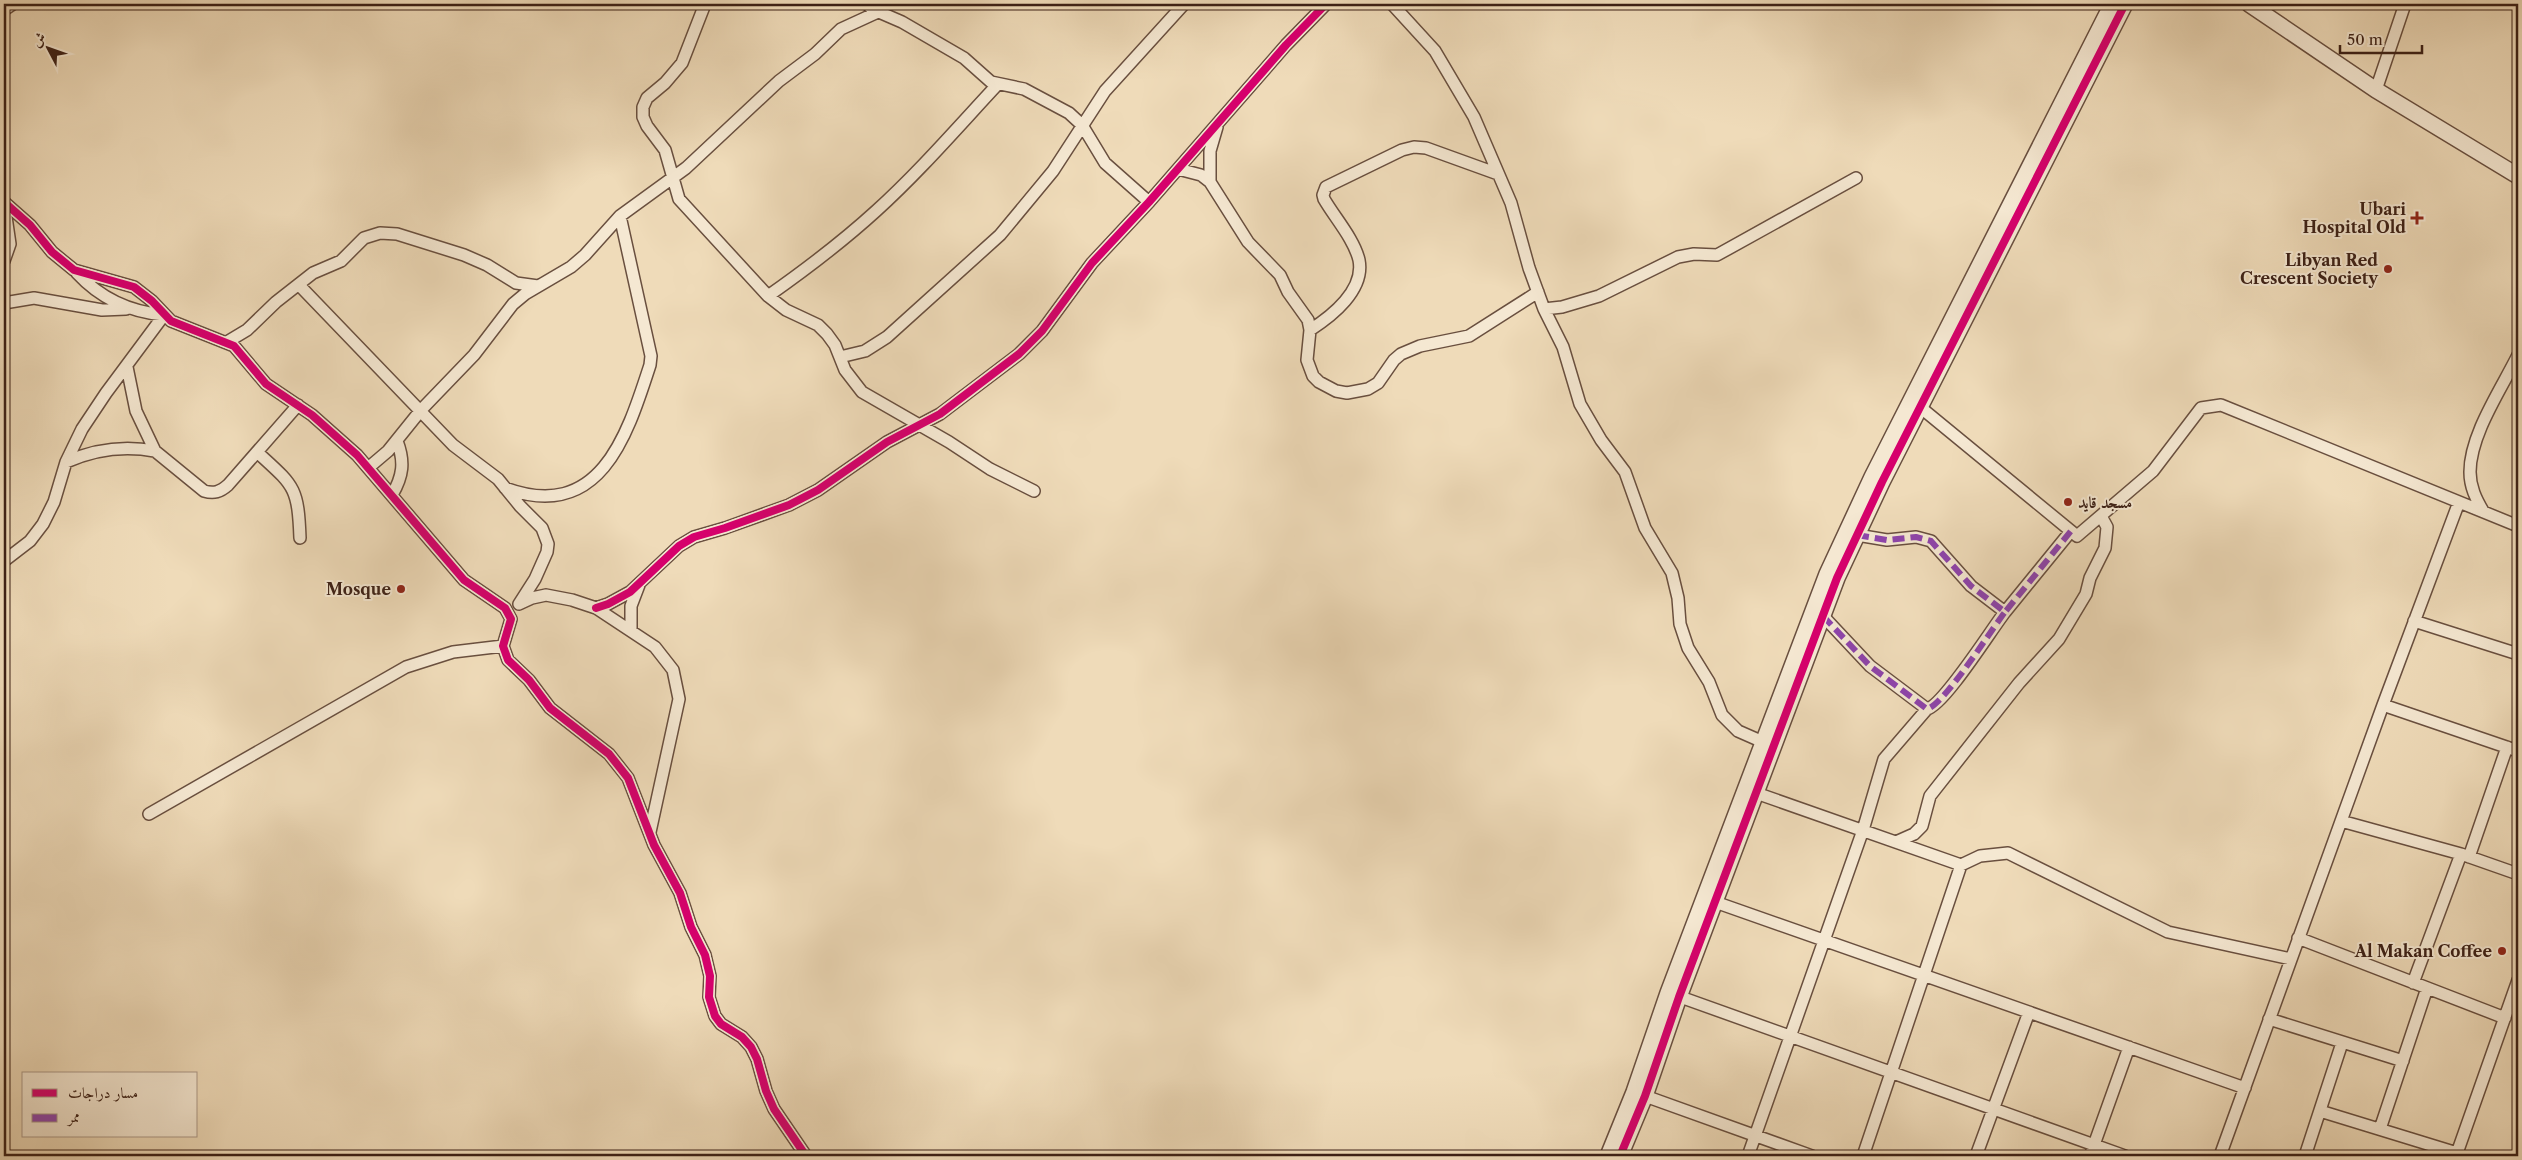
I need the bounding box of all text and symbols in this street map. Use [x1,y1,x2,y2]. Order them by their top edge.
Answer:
north arrow [22,22,72,72]
scale bar [2340,22,2422,54]
text: ش [27,28,50,51]
text: 50 m [2347,30,2383,49]
place label: Ubari Hospital Old [2303,199,2406,237]
marker: Ubari Hospital Old [2410,211,2424,225]
place label: Libyan Red Crescent Society [2240,250,2379,288]
marker: Libyan Red Crescent Society [2382,263,2394,275]
place label: مسجد قايد [2078,492,2132,512]
marker: مسجد قايد [2062,496,2074,508]
place label: Mosque [326,579,391,599]
marker: Mosque [395,583,407,595]
place label: Al Makan Coffee [2354,941,2492,961]
marker: Al Makan Coffee [2496,945,2508,957]
legend [22,1072,198,1138]
text: مسار دراجات [68,1083,138,1102]
text: ممر [66,1107,80,1127]

